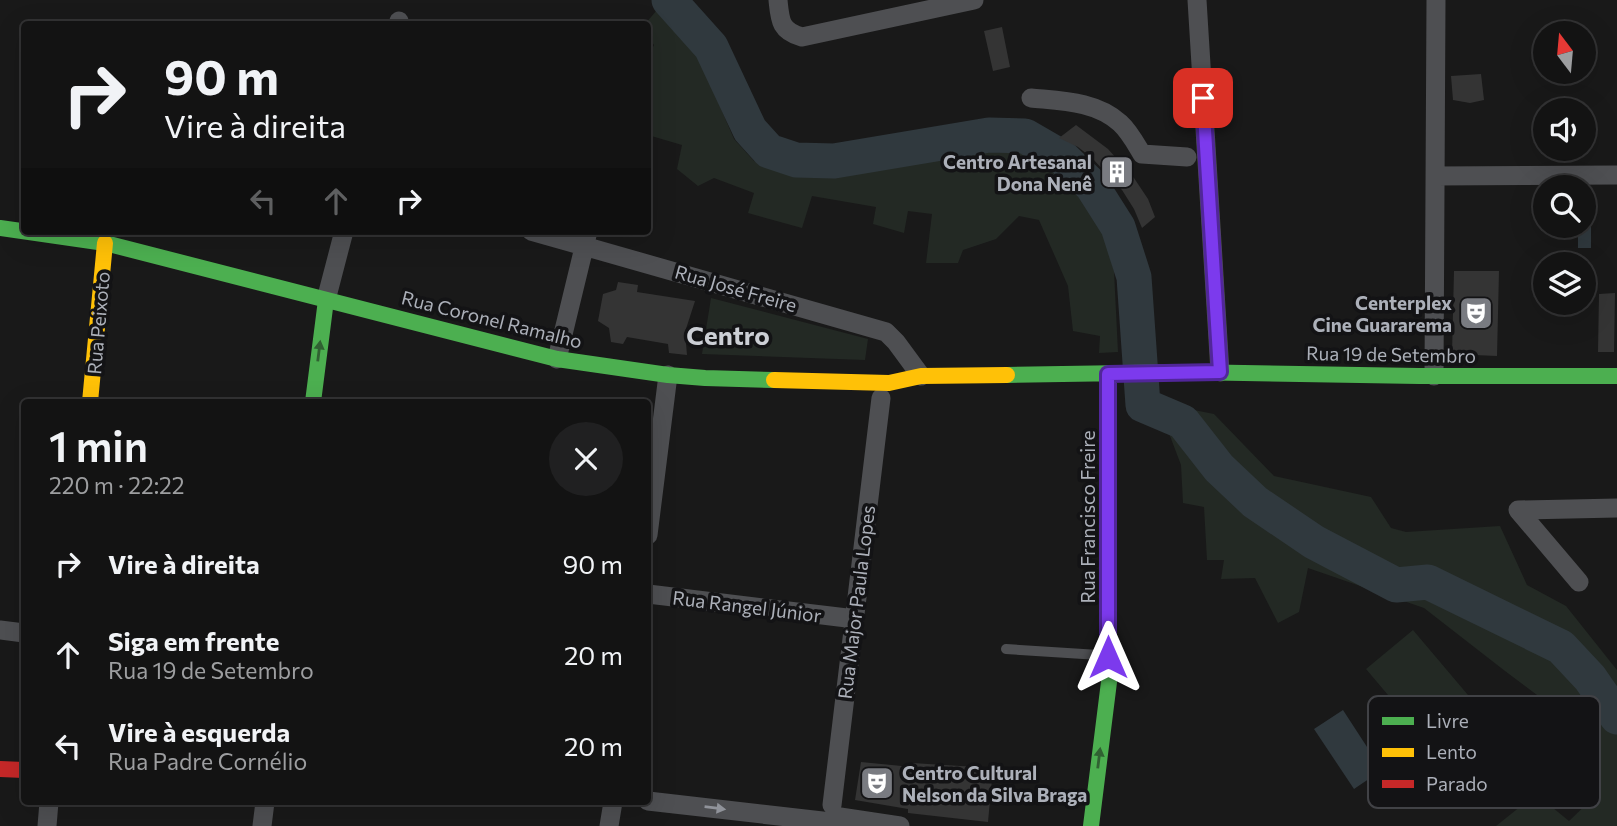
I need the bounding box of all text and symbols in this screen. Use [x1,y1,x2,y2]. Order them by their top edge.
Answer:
north arrow [1533,21,1596,84]
map controls [1533,21,1596,315]
text: 90 m [164,45,279,105]
icon: right [49,49,140,140]
pin [1173,68,1233,128]
icon: arrive [1184,79,1222,117]
button: sound [1533,98,1596,161]
text: Vire à direita [164,105,346,145]
place label: Centro Artesanal Dona Nenê [943,150,1092,195]
building icon: Centro Artesanal Dona Nenê [1098,153,1136,191]
button: search [1533,175,1596,238]
icon: left [244,182,282,220]
icon: ahead [317,182,355,220]
icon: right [390,182,428,220]
button: layers [1533,252,1596,315]
street label: Rua José Freire [672,260,800,316]
street label: Rua Peixoto [82,271,114,375]
street label: Rua Coronel Ramalho [399,285,585,353]
place label: Centerplex Cine Guararema [1313,291,1452,336]
theatre icon: Centerplex Cine Guararema [1457,294,1495,332]
district label: Centro [686,319,770,350]
one-way arrow [314,340,325,362]
street label: Rua 19 de Setembro [1306,341,1476,367]
text: 1 min [49,419,148,471]
button: close [549,422,623,496]
street label: Rua Francisco Freire [1076,430,1099,604]
text: 220 m · 22:22 [49,471,185,499]
street label: Rua Major Paula Lopes [833,504,879,700]
icon: right [49,545,87,583]
text: Vire à direita [108,548,260,579]
text: 90 m [563,548,623,579]
street label: Rua Rangel Júnior [671,585,823,627]
position arrow [1071,620,1145,694]
text: Siga em frente [108,625,279,656]
icon: ahead [49,636,87,674]
text: 20 m [564,639,623,670]
text: Rua 19 de Setembro [108,656,314,684]
legend [1368,696,1600,808]
text: Livre [1426,709,1469,732]
text: Vire à esquerda [108,716,290,747]
icon: left [49,727,87,765]
text: 20 m [564,730,623,761]
text: Lento [1426,740,1477,763]
text: Rua Padre Cornélio [108,747,307,775]
one-way arrow [1094,747,1105,769]
place label: Centro Cultural Nelson da Silva Braga [902,761,1087,806]
theatre icon: Centro Cultural Nelson da Silva Braga [858,764,896,802]
text: Parado [1426,772,1488,795]
one-way arrow [704,803,726,814]

